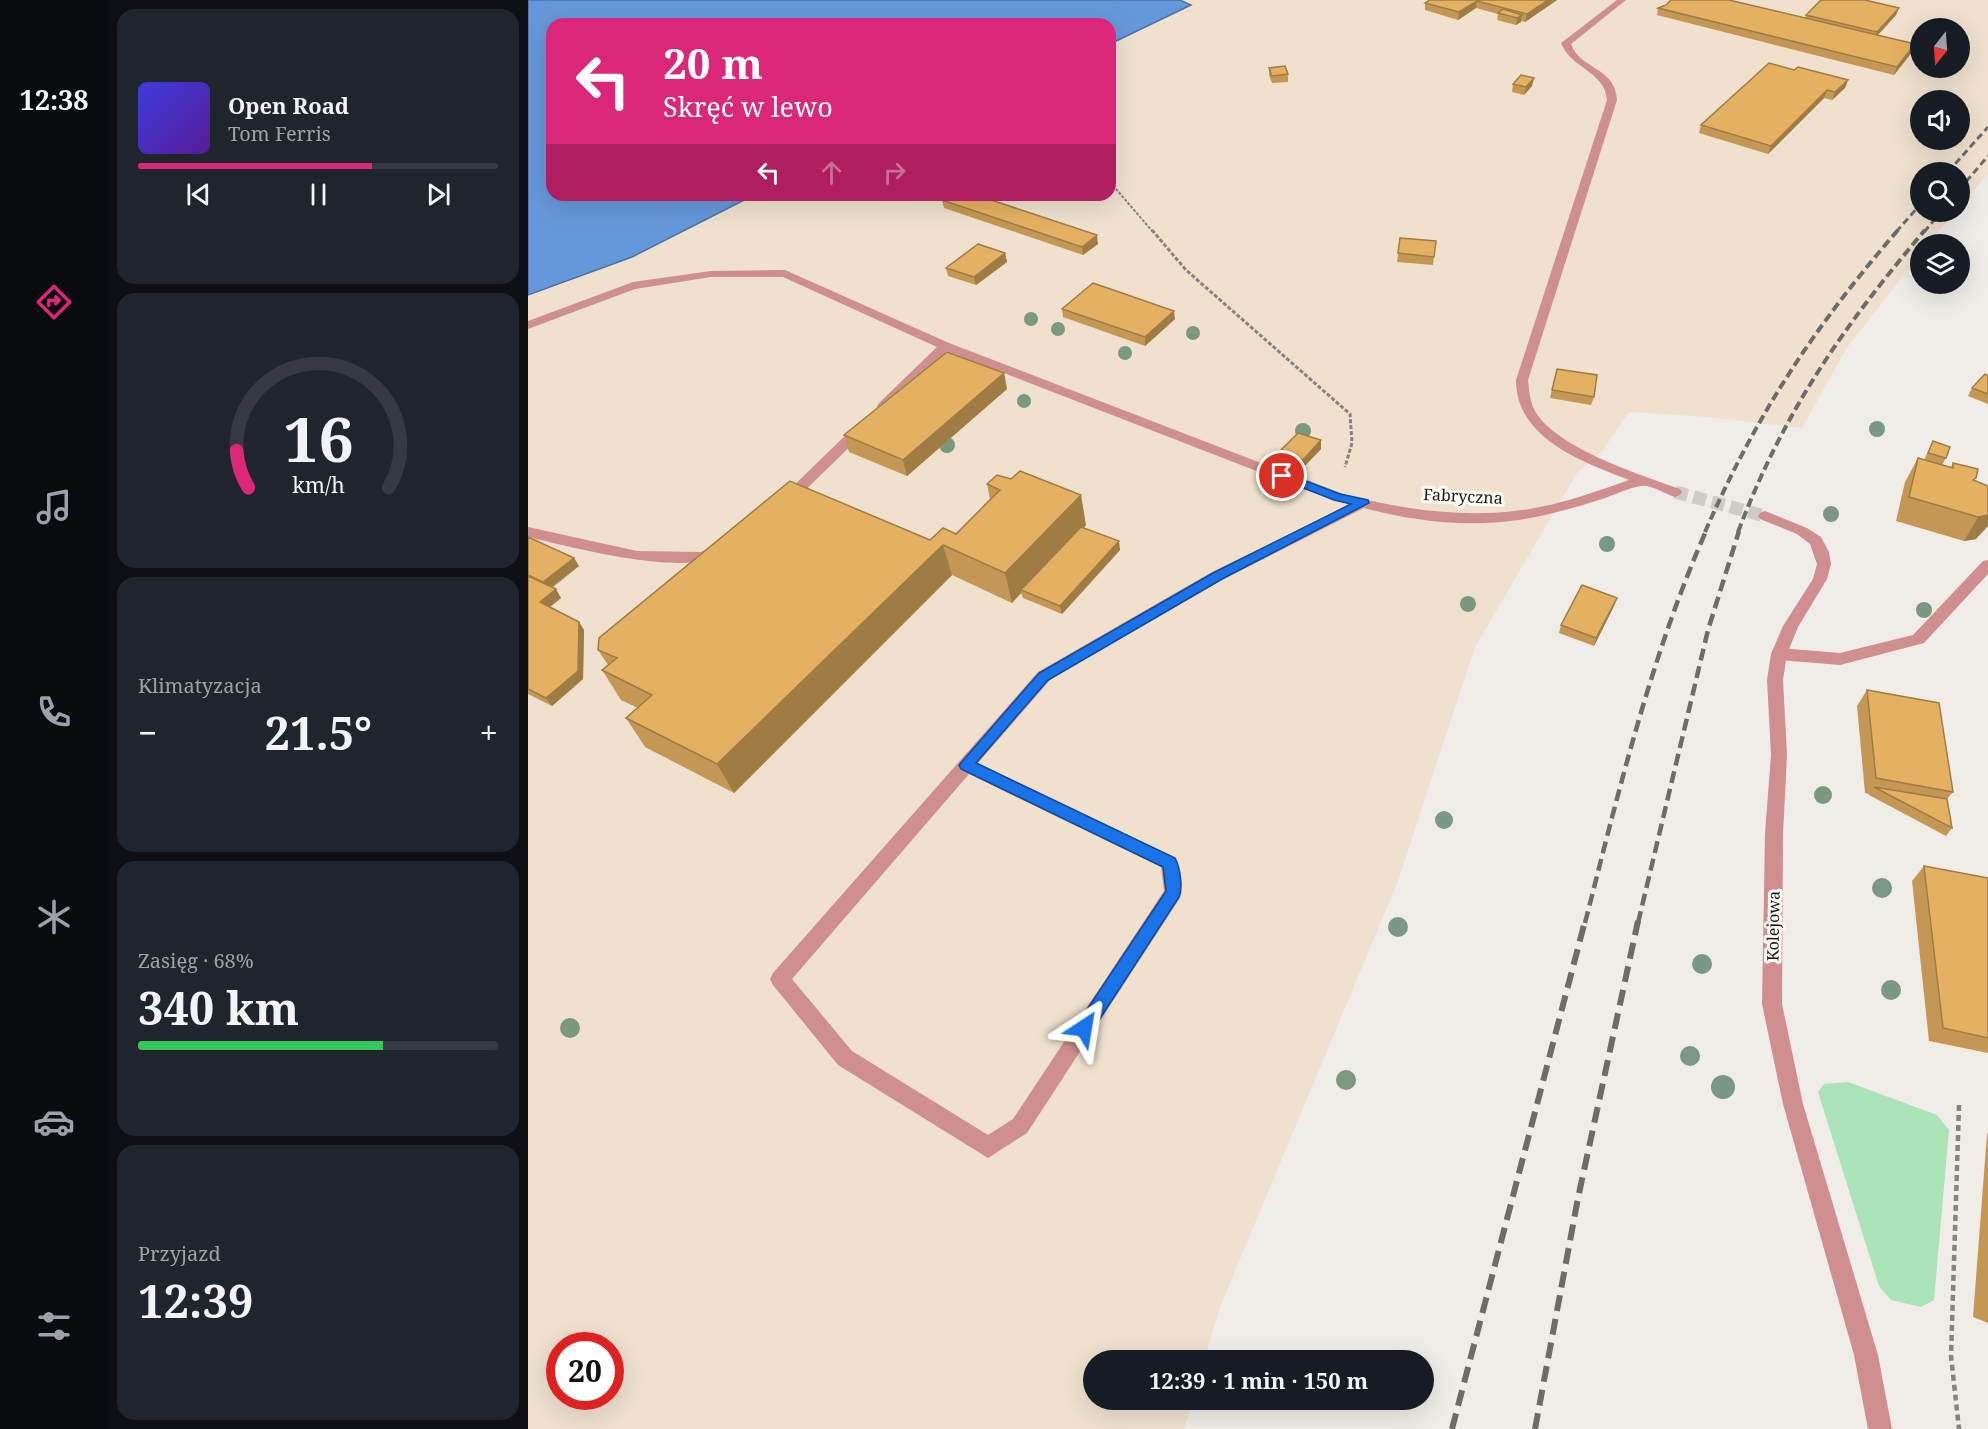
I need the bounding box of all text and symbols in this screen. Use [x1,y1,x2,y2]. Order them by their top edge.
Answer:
north arrow [1910,18,1970,78]
map controls [1910,18,1970,294]
text: 20 m [663,34,763,91]
icon: left [564,42,642,120]
text: 12:38 [19,81,89,118]
text: Skręć w lewo [663,88,833,125]
text: Open Road [228,90,349,120]
button: sound [1910,90,1970,150]
text: Tom Ferris [228,120,331,147]
icon: left [752,156,785,189]
icon: ahead [815,156,848,189]
icon: right [878,156,911,189]
button: search [1910,162,1970,222]
icon: previous [182,178,215,211]
icon: pause [302,178,335,211]
icon: next [422,178,455,211]
button: layers [1910,234,1970,294]
icon: directions [33,281,75,323]
text: 16 [283,395,353,480]
pin [1256,450,1307,501]
icon: arrive [1265,459,1298,492]
text: km/h [292,470,345,499]
street label: Fabryczna [1423,483,1503,509]
icon: music [33,486,75,528]
text: Klimatyzacja [138,672,262,699]
icon: phone [33,691,75,733]
text: 21.5° [265,702,372,763]
text: − [138,710,157,755]
text: + [480,710,498,755]
street label: Kolejowa [1761,891,1785,961]
icon: climate [33,896,75,938]
text: Zasięg · 68% [138,947,254,974]
text: 340 km [138,977,299,1038]
position arrow [1052,996,1116,1060]
icon: car [33,1101,75,1143]
text: Przyjazd [138,1240,221,1267]
text: 12:39 [138,1270,253,1331]
icon: filters [33,1305,75,1347]
speed limit sign: 20 [546,1332,624,1410]
text: 12:39 · 1 min · 150 m [1149,1365,1368,1395]

